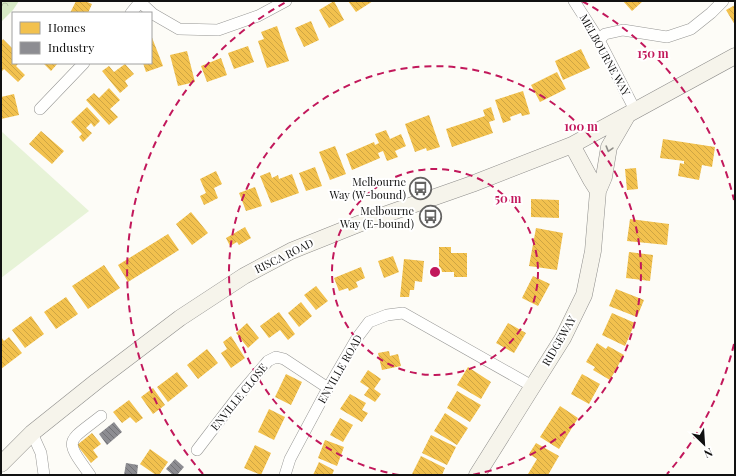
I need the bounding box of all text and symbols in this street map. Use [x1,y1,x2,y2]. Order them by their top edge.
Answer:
street label: MELBOURNE WAY [577,11,634,99]
legend [12,12,152,64]
text: Homes [48,19,86,35]
text: Industry [48,39,94,55]
text: 150 m [637,45,669,61]
text: 100 m [564,118,598,134]
one-way arrow [606,145,614,152]
place label: Melbourne Way (W-bound) [329,174,406,202]
bus stop icon: Melbourne Way (W-bound) [408,175,434,201]
text: 50 m [495,190,522,206]
place label: Melbourne Way (E-bound) [339,203,414,231]
bus stop icon: Melbourne Way (E-bound) [417,204,443,230]
street label: RISCA ROAD [252,235,316,276]
centre of rings [428,265,442,279]
street label: RIDGEWAY [538,313,579,369]
street label: ENVILLE ROAD [314,332,365,406]
street label: ENVILLE CLOSE [207,360,271,433]
north arrow [684,424,724,464]
text: N [702,445,715,462]

